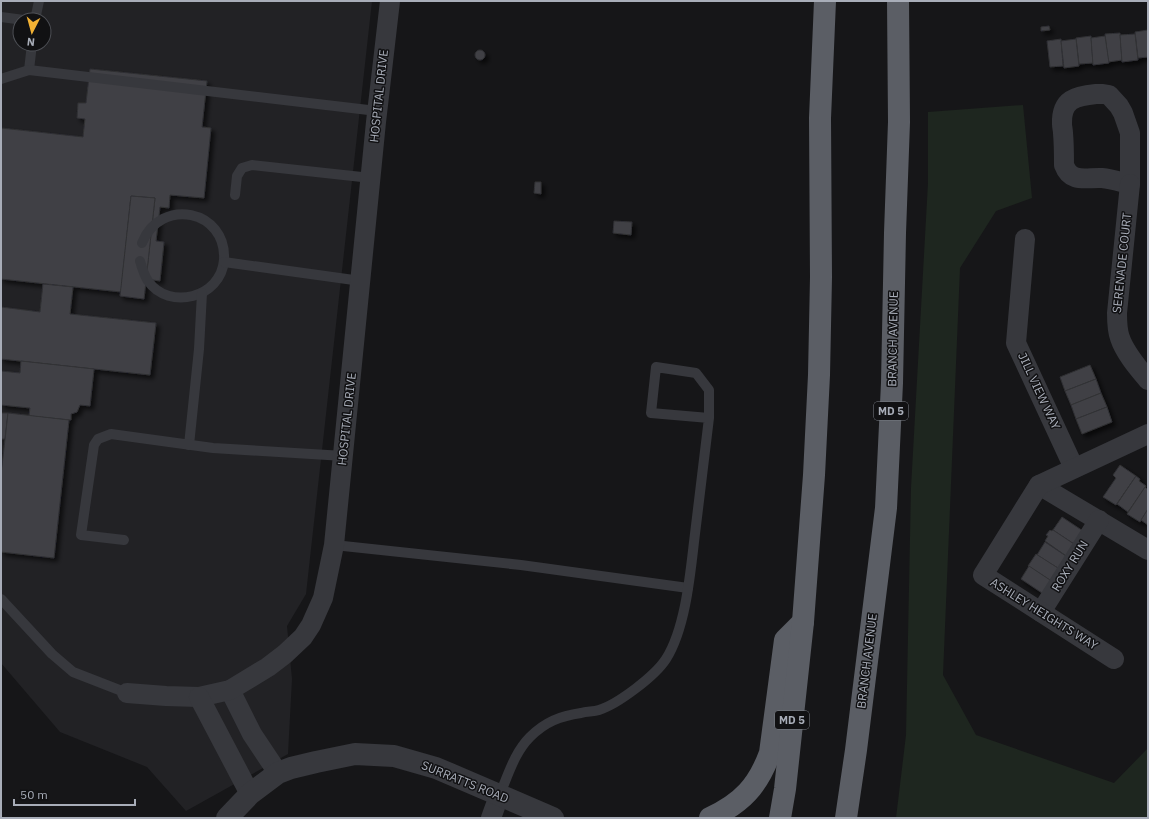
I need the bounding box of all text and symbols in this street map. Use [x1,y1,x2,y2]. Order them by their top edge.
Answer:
north arrow [12,12,52,52]
text: N [26,35,36,49]
street label: HOSPITAL DRIVE [366,49,391,143]
street label: SERENADE COURT [1109,212,1134,314]
street label: BRANCH AVENUE [884,291,901,387]
street label: JILL VIEW WAY [1015,350,1064,432]
street label: HOSPITAL DRIVE [334,372,359,466]
road number: MD 5 [874,402,908,420]
street label: ROXY RUN [1048,537,1091,594]
street label: ASHLEY HEIGHTS WAY [988,574,1101,653]
street label: BRANCH AVENUE [853,613,880,709]
road number: MD 5 [775,711,809,729]
street label: SURRATTS ROAD [419,757,511,806]
scale bar [14,781,135,807]
text: 50 m [20,787,48,802]

